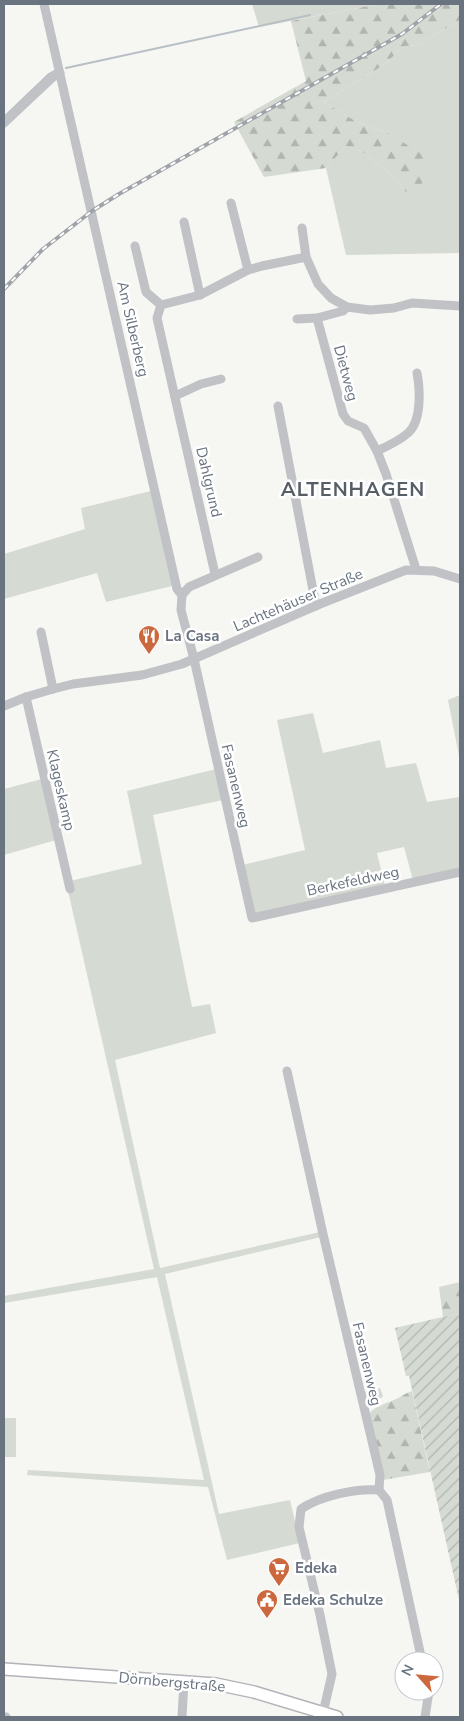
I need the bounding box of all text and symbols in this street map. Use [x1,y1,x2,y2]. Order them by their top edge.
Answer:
street label: Am Silberberg [112,279,154,379]
street label: Dietweg [329,343,363,403]
street label: Dahlgrund [191,445,227,519]
district label: ALTENHAGEN [281,476,425,503]
street label: Lachtehäuser Straße [230,564,366,636]
restaurant icon: La Casa [137,624,161,655]
place label: La Casa [165,626,219,646]
street label: Fasanenweg [217,742,255,830]
street label: Klageskamp [42,747,80,833]
street label: Berkefeldweg [305,861,401,901]
street label: Fasanenweg [348,1320,386,1408]
supermarket icon: Edeka [267,1556,291,1587]
place label: Edeka [295,1558,337,1578]
public building icon: Edeka Schulze [255,1588,279,1619]
place label: Edeka Schulze [283,1590,383,1610]
north arrow [394,1651,444,1701]
text: N [397,1661,419,1679]
street label: Dörnbergstraße [118,1667,226,1697]

